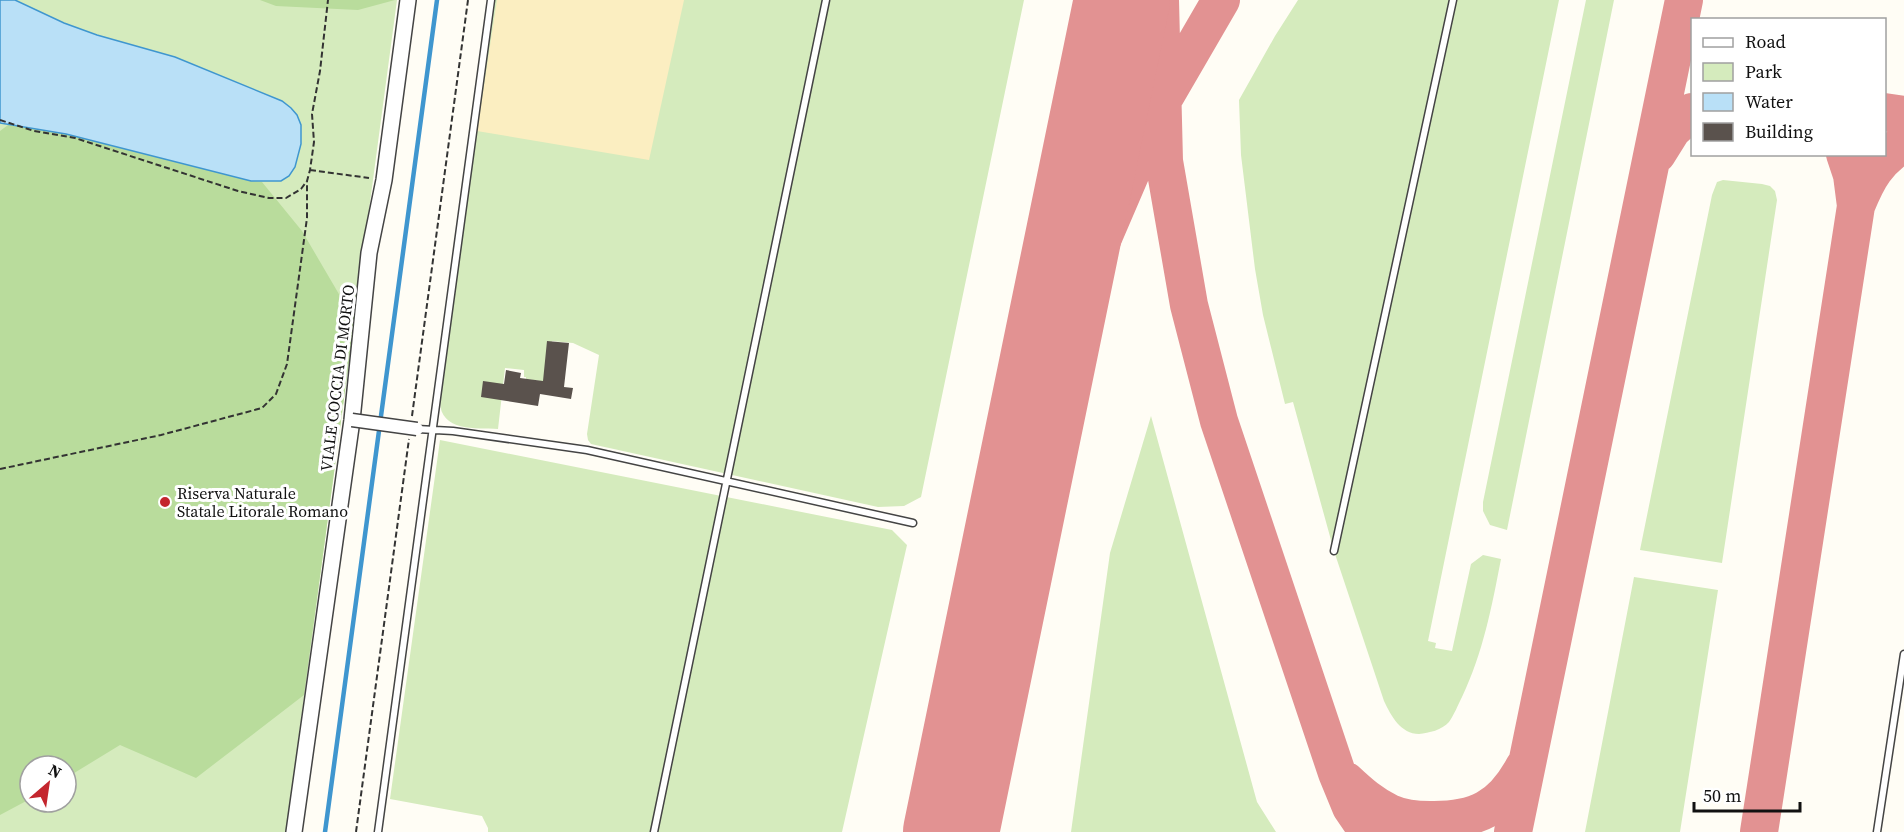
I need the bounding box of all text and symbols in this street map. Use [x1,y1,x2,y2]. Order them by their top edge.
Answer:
legend [1691,18,1886,156]
text: Road [1745,29,1786,54]
text: Park [1745,59,1782,84]
text: Water [1745,89,1793,114]
text: Building [1745,119,1813,144]
street label: VIALE COCCIA DI MORTO [315,283,359,473]
place label: Riserva Naturale Statale Litorale Romano [177,482,348,522]
marker: Riserva Naturale Statale Litorale Romano [158,495,172,509]
north arrow [18,754,78,814]
text: N [45,758,66,783]
scale bar [1694,775,1800,813]
text: 50 m [1703,783,1741,808]

